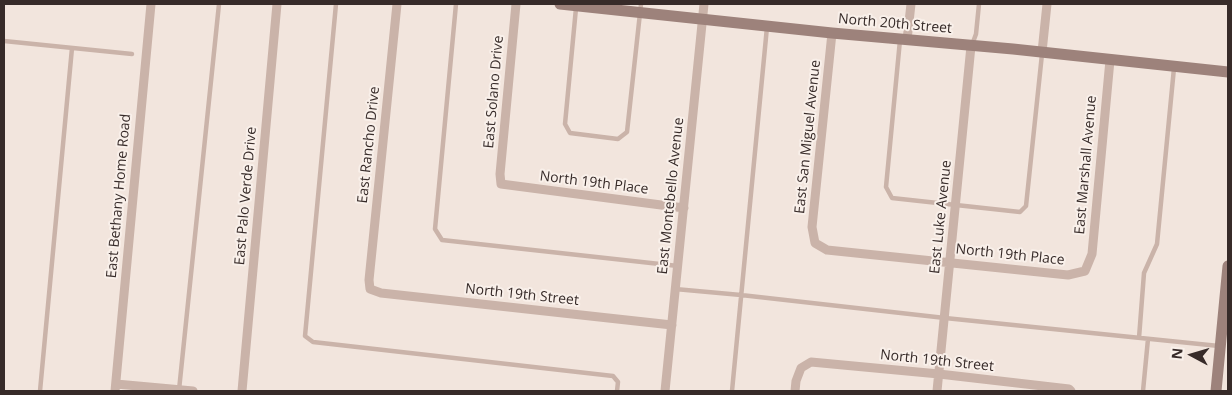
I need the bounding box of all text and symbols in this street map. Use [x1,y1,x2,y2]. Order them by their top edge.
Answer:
street label: North 20th Street [837,11,953,37]
street label: East Solano Drive [481,35,507,149]
street label: East San Miguel Avenue [792,59,824,215]
street label: East Rancho Drive [355,86,383,204]
street label: East Marshall Avenue [1072,95,1100,235]
street label: East Bethany Home Road [103,113,135,279]
street label: East Montebello Avenue [654,117,688,275]
street label: East Palo Verde Drive [232,126,260,266]
street label: East Luke Avenue [927,159,955,275]
street label: North 19th Place [539,168,649,198]
street label: North 19th Place [955,241,1065,269]
street label: North 19th Street [464,281,580,309]
north arrow [1167,330,1217,380]
street label: North 19th Street [879,347,995,375]
text: N [1167,347,1187,360]

